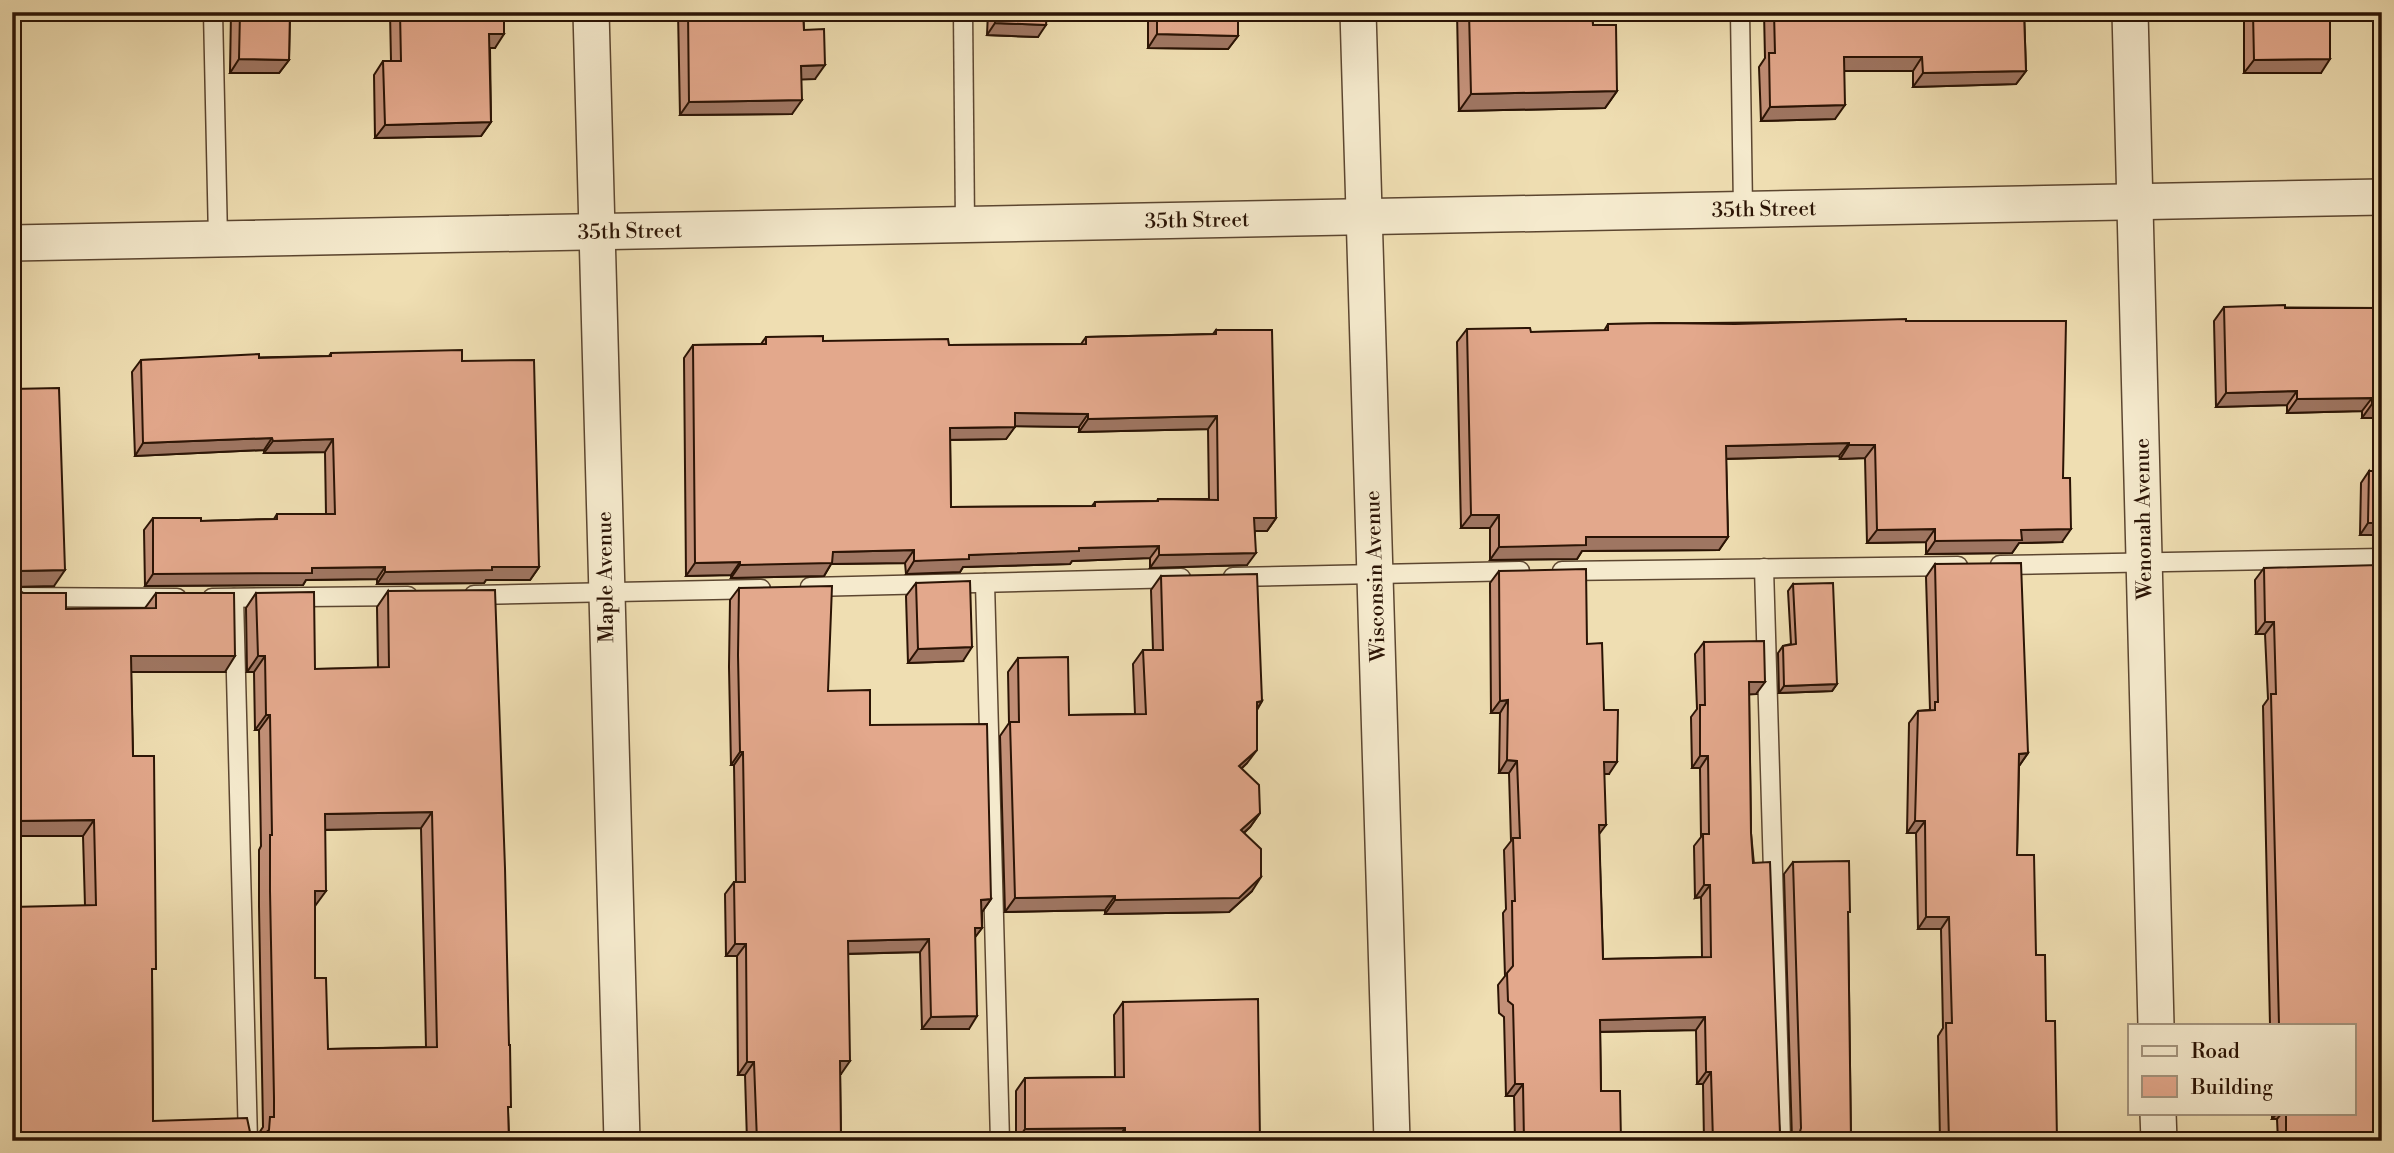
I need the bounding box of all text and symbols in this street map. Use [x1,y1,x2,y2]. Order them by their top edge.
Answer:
street label: 35th Street [1711,196,1817,224]
street label: 35th Street [1144,207,1250,235]
street label: 35th Street [577,218,683,246]
street label: Wenonah Avenue [2130,438,2158,601]
street label: Wisconsin Avenue [1360,490,1392,663]
street label: Maple Avenue [592,511,620,643]
legend [2128,1024,2356,1114]
text: Road [2191,1039,2240,1065]
text: Building [2190,1075,2273,1101]

